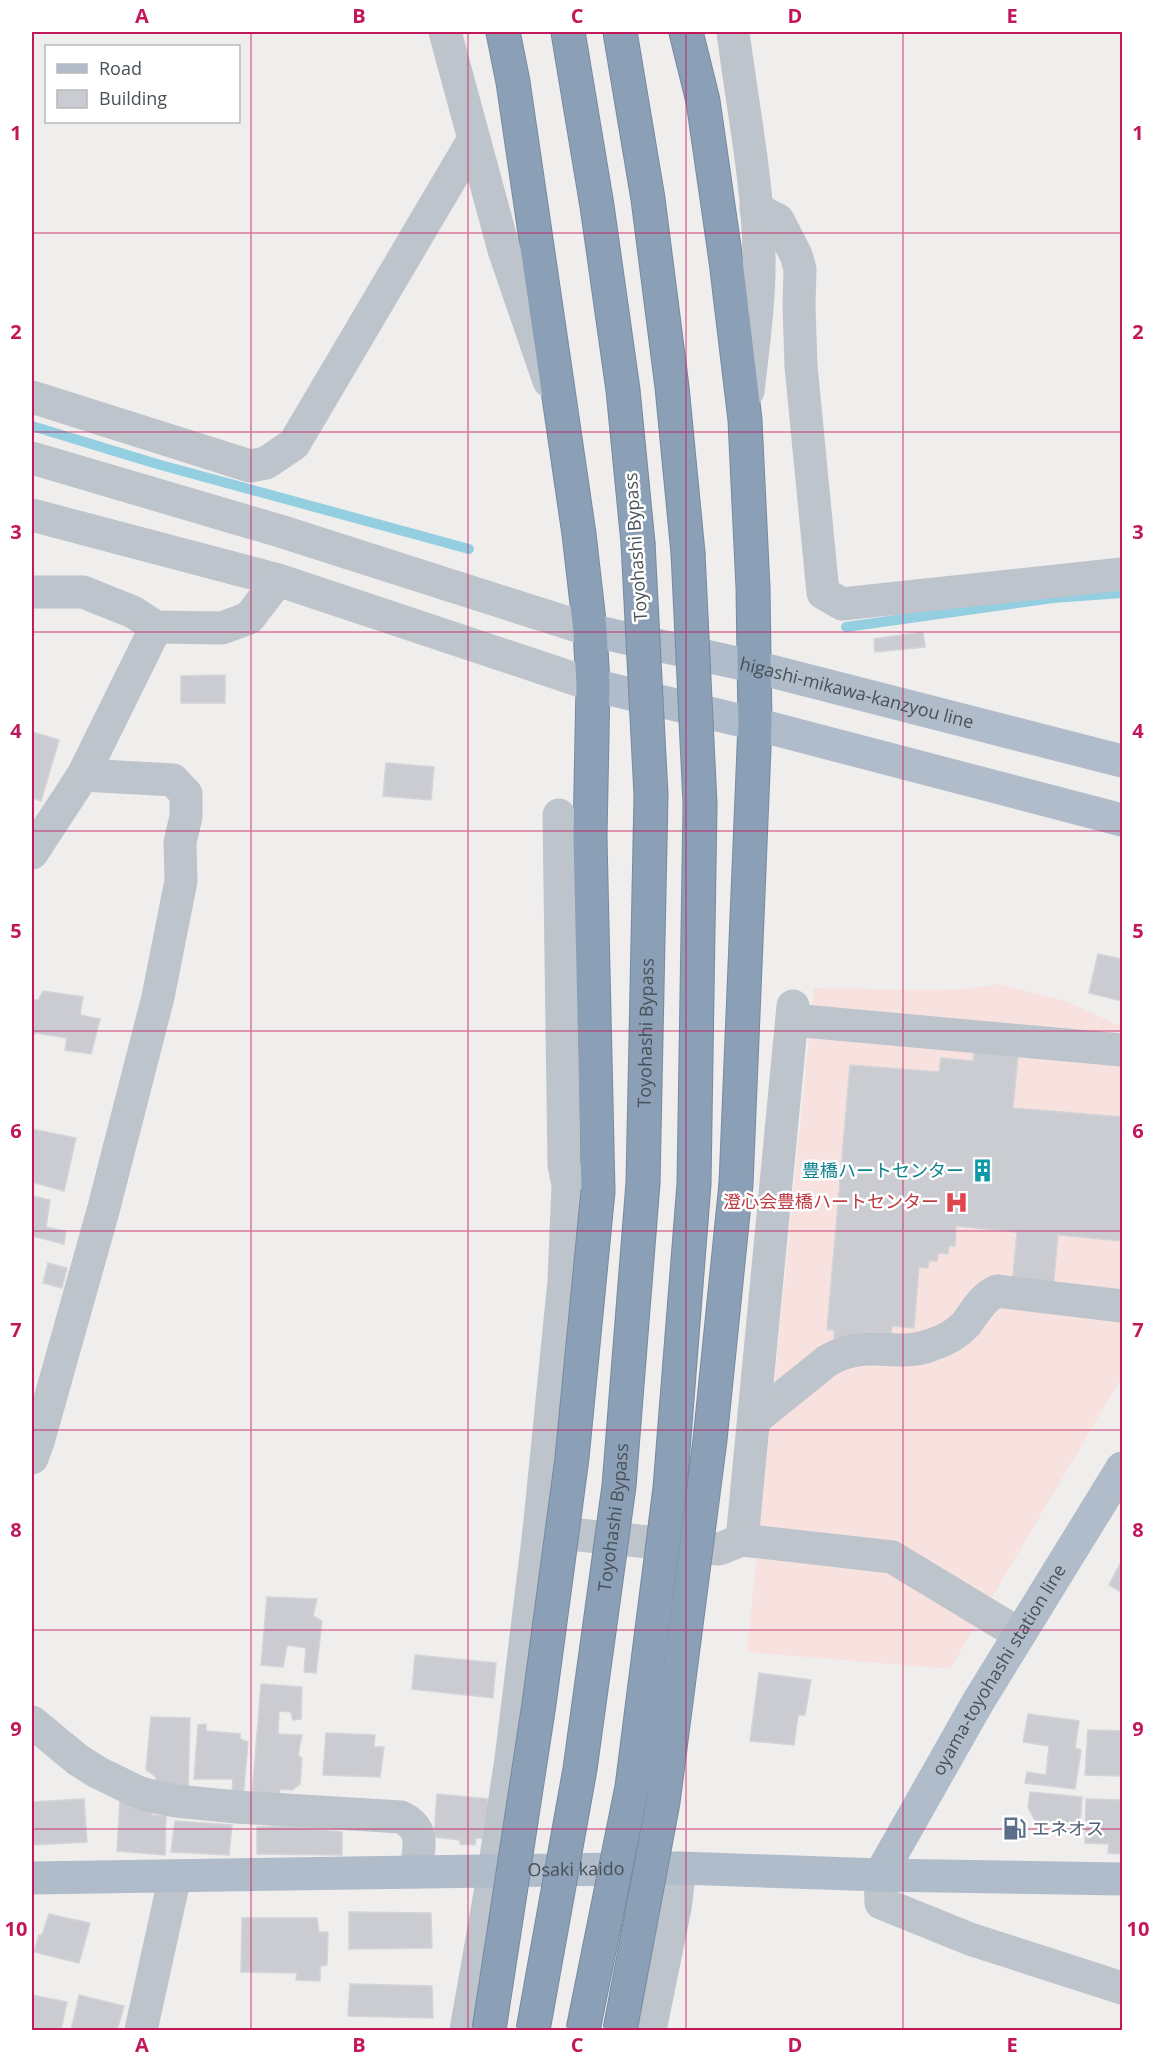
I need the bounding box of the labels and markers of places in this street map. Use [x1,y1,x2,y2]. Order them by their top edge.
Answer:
place label: 豊橋ハートセンター [802,1158,964,1182]
building icon: 豊橋ハートセンター [969,1158,995,1184]
place label: 澄心会豊橋ハートセンター [723,1189,939,1213]
hospital icon: 澄心会豊橋ハートセンター [944,1189,970,1215]
fuel station icon: エネオス [1001,1816,1027,1842]
place label: エネオス [1032,1816,1104,1840]

